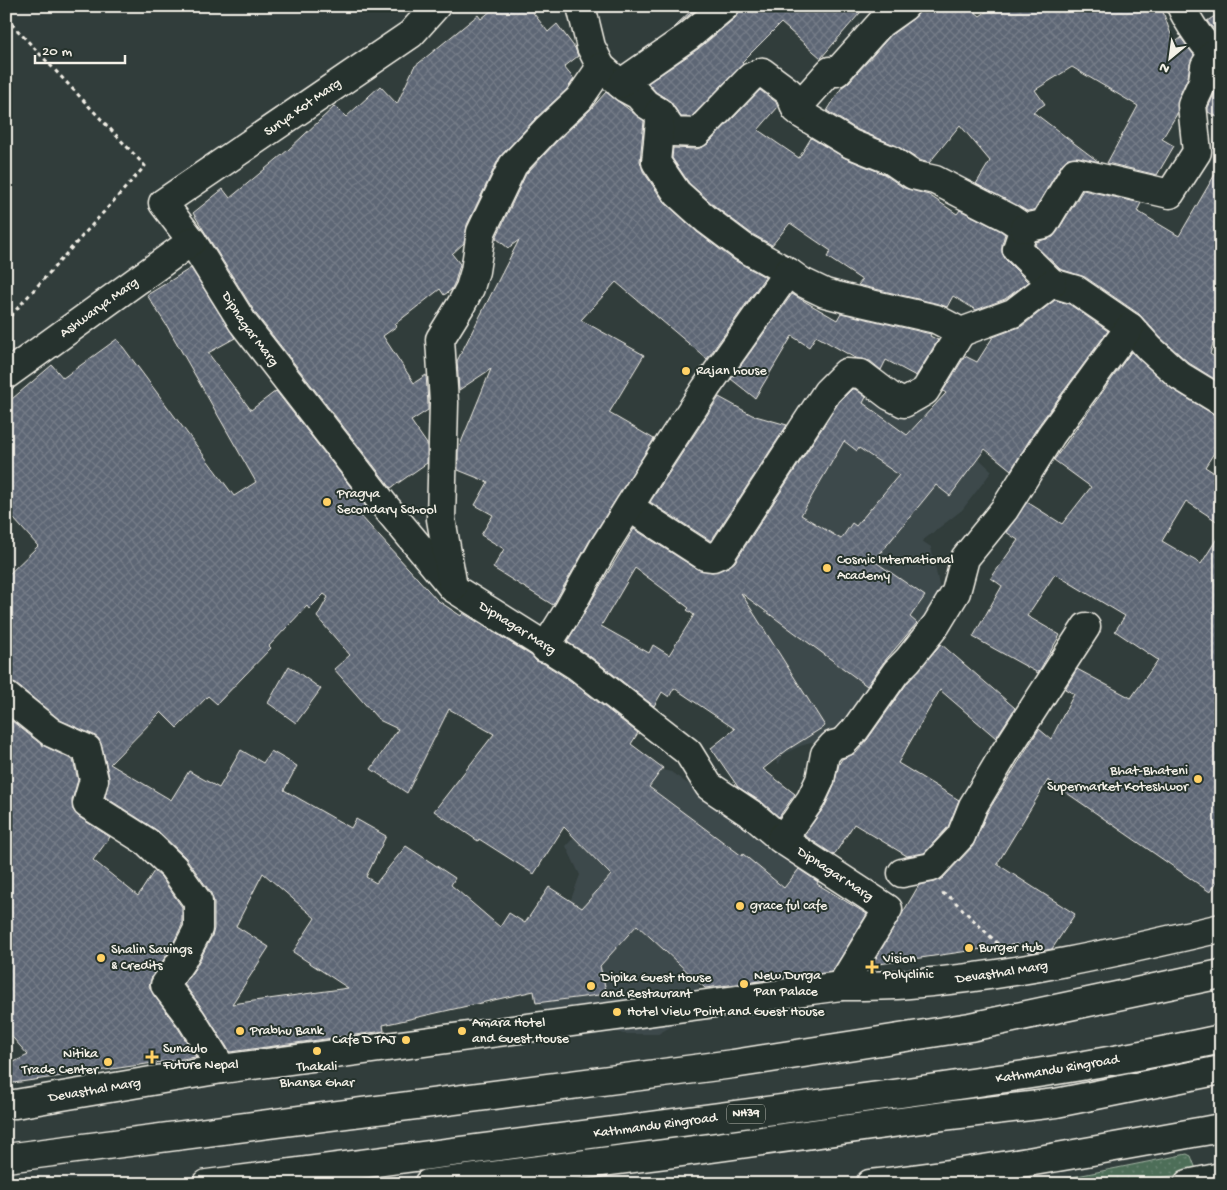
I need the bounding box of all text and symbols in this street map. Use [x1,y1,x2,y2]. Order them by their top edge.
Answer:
scale bar [35,32,125,64]
north arrow [1144,32,1194,82]
text: 20 m [42,43,72,61]
text: N [1157,58,1173,77]
street label: Surya Kot Marg [261,75,345,141]
street label: Ashwarya Marg [57,274,142,342]
street label: Dipnagar Marg [217,288,282,370]
place label: Rajan house [696,363,767,380]
marker: Rajan house [680,365,692,377]
place label: Pragya Secondary School [336,486,437,519]
marker: Pragya Secondary School [321,496,333,508]
place label: Cosmic International Academy [837,552,954,585]
marker: Cosmic International Academy [821,562,833,574]
street label: Dipnagar Marg [475,597,559,659]
place label: Bhat-Bhateni Supermarket Koteshwor [1047,763,1189,796]
marker: Bhat-Bhateni Supermarket Koteshwor [1192,773,1204,785]
street label: Dipnagar Marg [793,843,876,905]
place label: grace ful cafe [750,898,828,915]
marker: grace ful cafe [734,900,746,912]
place label: Burger Hub [978,940,1044,957]
place label: Shalin Savings & Credits [111,942,193,975]
marker: Burger Hub [963,942,975,954]
place label: Vision Polyclinic [882,951,935,984]
marker: Shalin Savings & Credits [95,952,107,964]
street label: Devasthal Marg [954,957,1049,988]
marker: Vision Polyclinic [865,960,879,974]
place label: New Durga Pan Palace [753,968,822,1001]
place label: Dipika Guest House and Restaurant [600,970,712,1003]
marker: New Durga Pan Palace [738,978,750,990]
marker: Dipika Guest House and Restaurant [585,980,597,992]
place label: Hotel View Point and Guest House [627,1004,825,1021]
marker: Hotel View Point and Guest House [611,1006,623,1018]
place label: Amara Hotel and Guest House [472,1015,570,1048]
place label: Prabhu Bank [249,1023,325,1040]
marker: Prabhu Bank [234,1025,246,1037]
marker: Amara Hotel and Guest House [456,1025,468,1037]
place label: Cafe D TAJ [332,1032,397,1049]
marker: Cafe D TAJ [400,1034,412,1046]
place label: Sunaulo Future Nepal [162,1041,239,1074]
marker: Thakali Bhansa Ghar [311,1045,323,1057]
place label: Nitika Trade Center [21,1046,99,1079]
marker: Sunaulo Future Nepal [145,1050,159,1064]
street label: Kathmandu Ringroad [995,1051,1122,1088]
marker: Nitika Trade Center [102,1056,114,1068]
place label: Thakali Bhansa Ghar [279,1059,355,1092]
street label: Devasthal Marg [46,1074,142,1107]
road number: NH39 [727,1104,765,1124]
street label: Kathmandu Ringroad [592,1109,720,1142]

